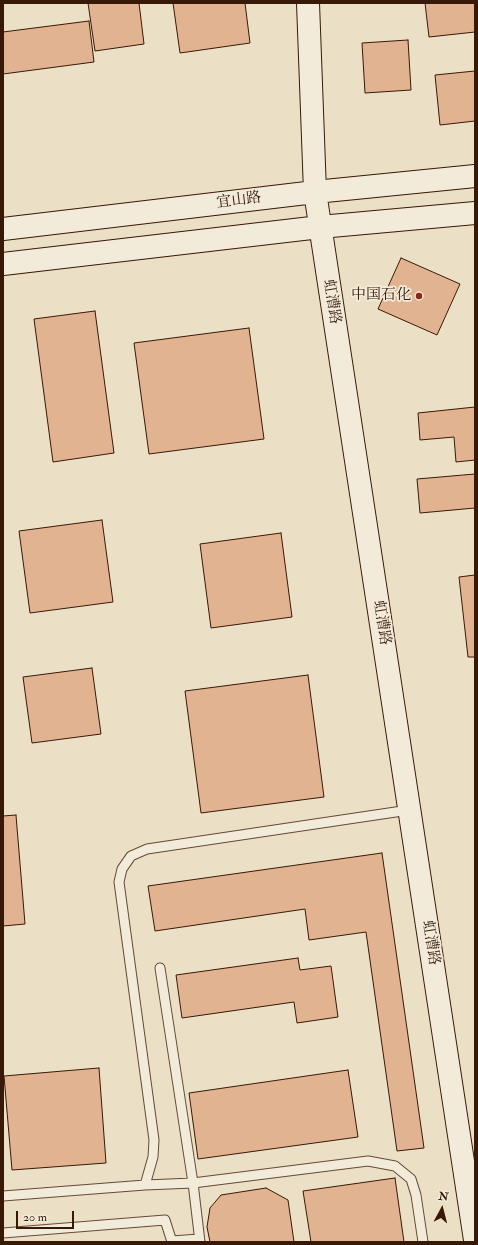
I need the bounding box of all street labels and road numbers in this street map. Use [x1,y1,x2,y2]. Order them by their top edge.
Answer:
street label: 宜山路 [216,189,262,213]
street label: 虹漕路 [319,278,343,326]
street label: 虹漕路 [369,599,393,647]
street label: 虹漕路 [418,919,442,967]

